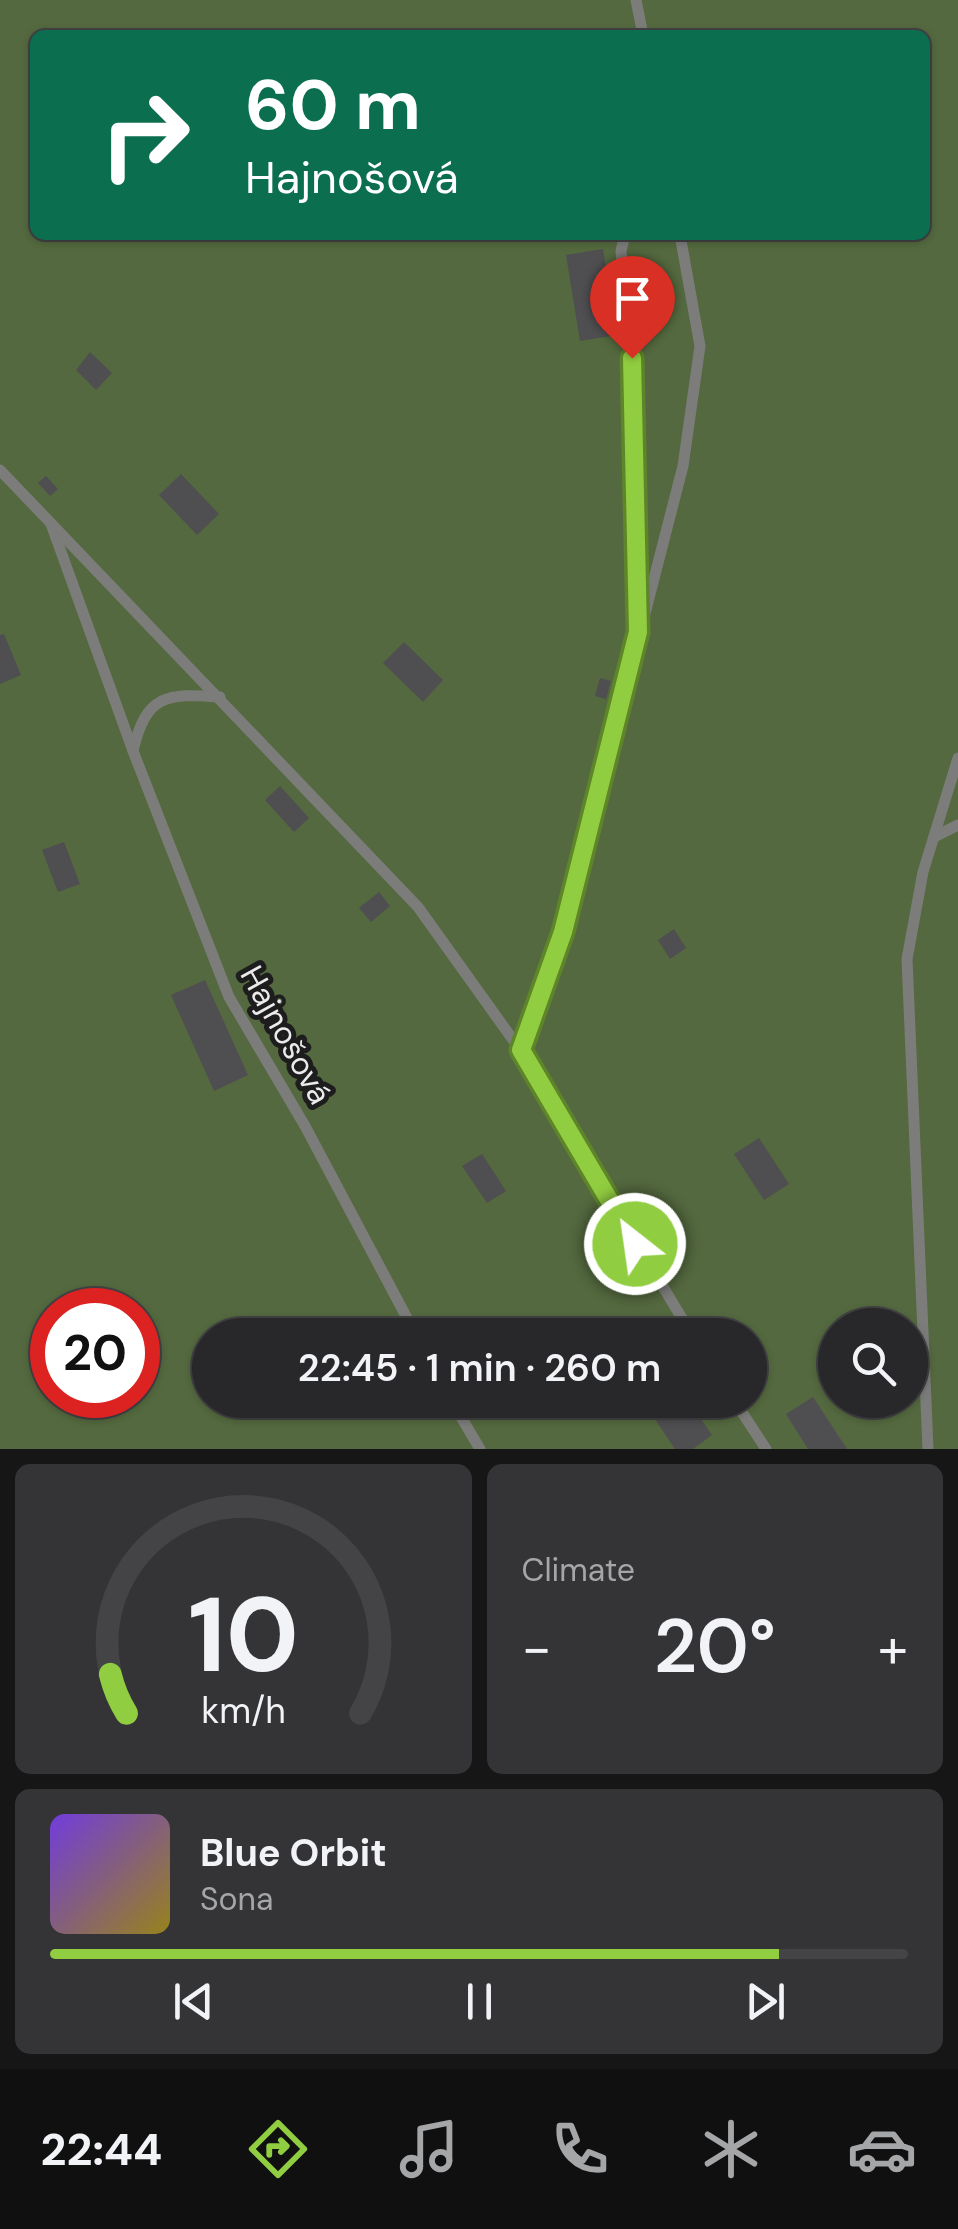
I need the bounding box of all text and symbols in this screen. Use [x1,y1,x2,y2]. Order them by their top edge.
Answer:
text: 60 m [245,60,421,151]
icon: right [80,70,210,200]
text: Hajnošová [245,148,459,207]
pin [590,256,675,359]
icon: arrive [605,271,660,326]
street label: Hajnošová [231,958,341,1112]
position arrow [583,1192,687,1296]
speed limit sign: 20 [30,1288,160,1418]
map controls [818,1308,928,1418]
button: search [818,1308,928,1418]
text: 22:45 · 1 min · 260 m [298,1343,661,1393]
text: Climate [522,1549,635,1591]
text: 10 [188,1568,299,1703]
text: 20° [654,1598,776,1695]
text: − [522,1612,552,1684]
text: + [878,1612,908,1684]
text: km/h [201,1688,285,1734]
text: Blue Orbit [200,1828,387,1878]
text: Sona [200,1878,273,1920]
icon: previous [166,1974,221,2029]
icon: pause [452,1974,507,2029]
icon: next [738,1974,793,2029]
icon: directions [243,2114,313,2184]
icon: music [394,2114,464,2184]
icon: phone [545,2114,615,2184]
icon: climate [696,2114,766,2184]
icon: car [847,2114,917,2184]
text: 22:44 [41,2120,162,2179]

